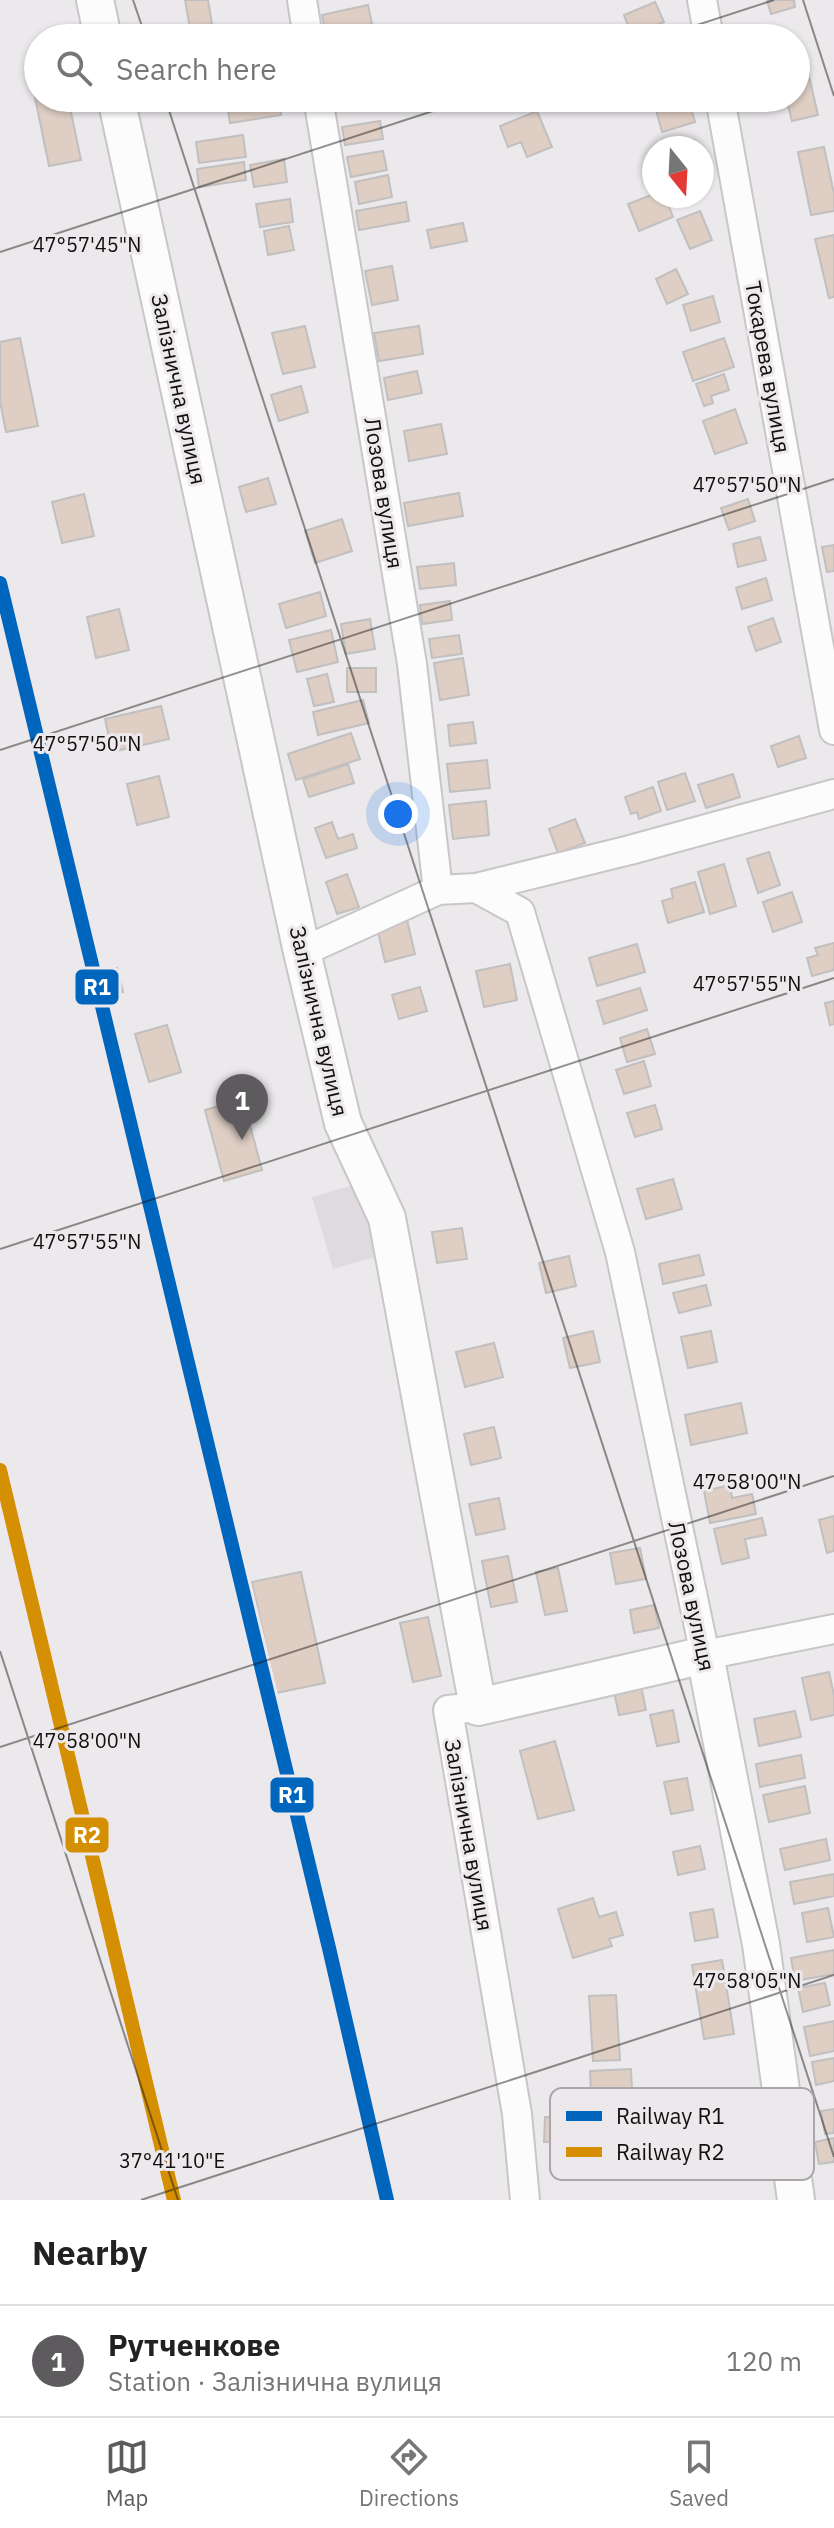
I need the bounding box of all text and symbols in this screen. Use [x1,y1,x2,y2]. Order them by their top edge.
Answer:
search box [24,24,810,112]
icon: search [52,46,96,90]
text: Search here [116,49,277,88]
north arrow [642,136,714,208]
text: 47°57'45"N [33,231,141,258]
street label: Токарева вулиця [739,279,798,455]
street label: Залізнична вулиця [145,291,214,487]
street label: Лозова вулиця [358,415,411,571]
text: 47°57'50"N [693,471,801,498]
text: 47°57'50"N [33,730,141,757]
your location [378,794,418,834]
street label: Залізнична вулиця [283,923,356,1119]
line badge: R1 [74,968,120,1006]
text: 47°57'55"N [693,970,801,997]
text: R1 [83,972,111,1001]
pin: 1 [216,1074,268,1140]
text: 47°57'55"N [33,1228,141,1255]
text: 47°58'00"N [693,1468,801,1495]
street label: Лозова вулиця [662,1518,723,1674]
text: 47°58'00"N [33,1727,141,1754]
street label: Залізнична вулиця [438,1737,501,1933]
line badge: R1 [269,1776,315,1814]
text: R1 [278,1780,306,1809]
line badge: R2 [64,1816,110,1854]
text: R2 [73,1820,101,1849]
text: 47°58'05"N [693,1967,801,1994]
legend [550,2088,814,2180]
text: Railway R1 [616,2101,725,2130]
text: Railway R2 [616,2137,725,2166]
text: 37°41'10"E [119,2147,225,2174]
text: Nearby [32,2230,147,2274]
text: Рутченкове [108,2325,280,2364]
text: 1 [50,2344,66,2378]
text: 120 m [726,2344,802,2378]
text: Station · Залізнична вулиця [108,2364,442,2398]
tab: Map [105,2435,149,2512]
tab: Directions [359,2435,459,2512]
tab: Saved [669,2435,729,2512]

